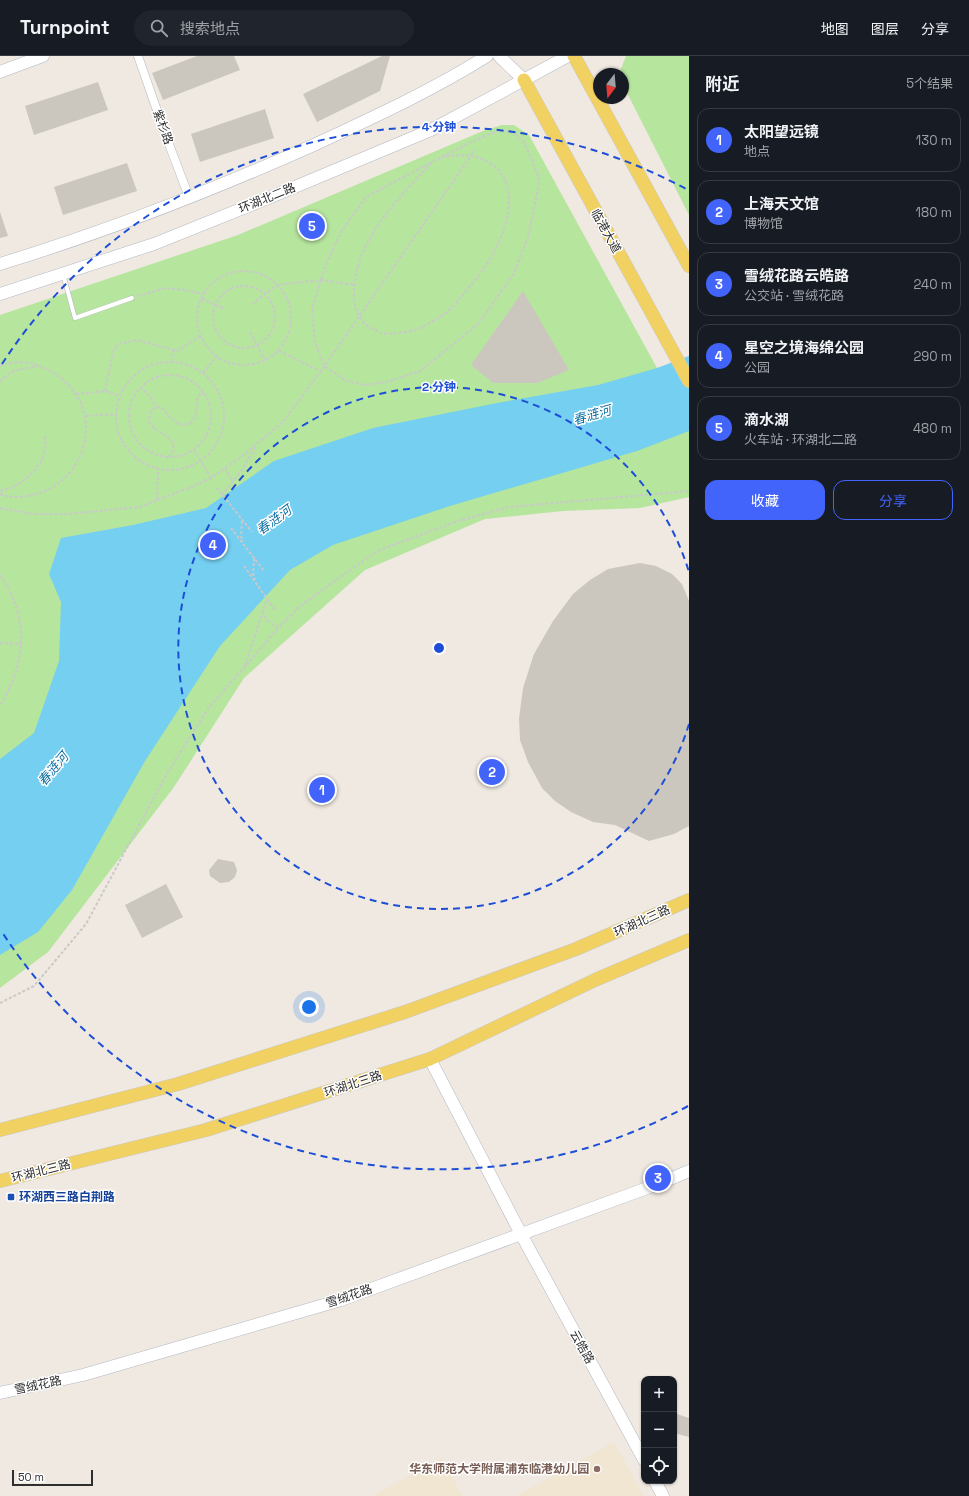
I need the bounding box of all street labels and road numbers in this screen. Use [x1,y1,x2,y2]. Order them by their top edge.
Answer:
street label: 紫杉路 [149,107,177,147]
street label: 环湖北二路 [236,179,298,217]
street label: 临港大道 [587,206,625,256]
street label: 环湖北三路 [611,901,673,941]
street label: 环湖北三路 [322,1067,384,1101]
street label: 环湖北三路 [10,1156,72,1186]
street label: 雪绒花路 [324,1281,374,1311]
street label: 云皓路 [566,1327,598,1367]
street label: 雪绒花路 [13,1372,63,1398]

